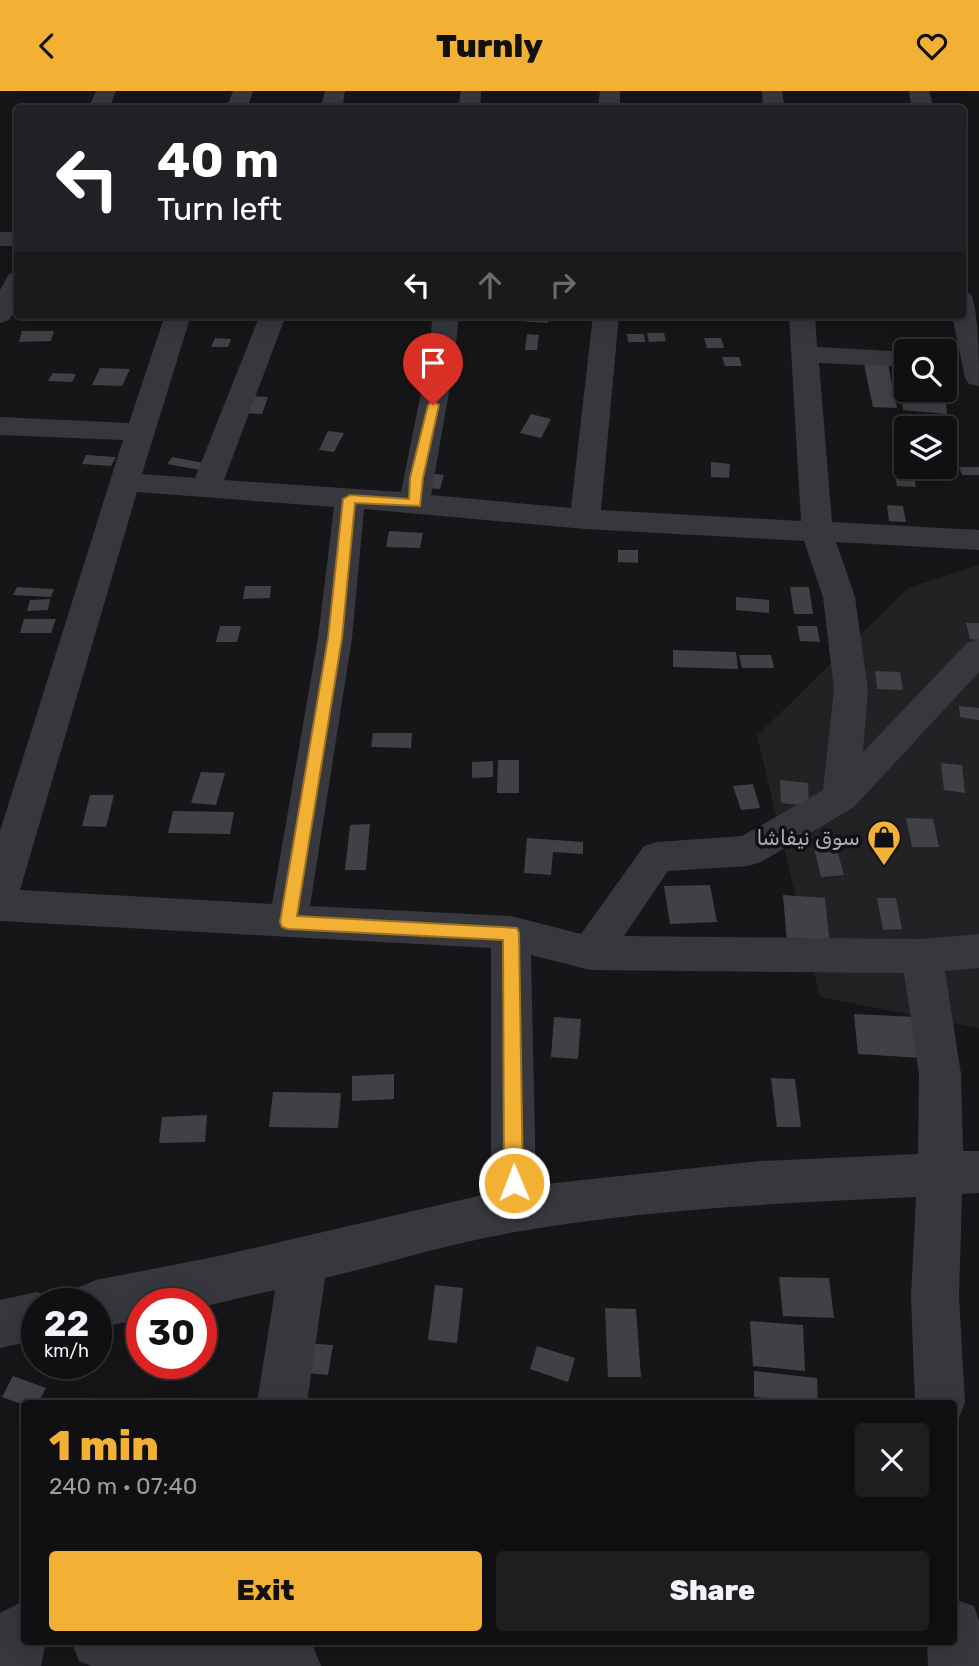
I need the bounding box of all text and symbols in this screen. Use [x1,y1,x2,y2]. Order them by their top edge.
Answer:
icon: back [28,27,66,65]
text: Turnly [436,27,543,65]
icon: heart [913,27,951,65]
text: 40 m [157,131,279,189]
icon: left [42,133,133,224]
text: Turn left [157,190,282,228]
icon: left [398,266,436,304]
icon: ahead [471,266,509,304]
icon: right [544,266,582,304]
pin [403,333,463,405]
map controls [894,339,957,479]
button: search [894,339,957,402]
icon: arrive [414,344,452,382]
button: layers [894,416,957,479]
shop icon: سوق نيفاشا [865,818,903,867]
place label: سوق نيفاشا [756,825,860,850]
position arrow [477,1146,551,1220]
speed limit sign: 30 [126,1288,217,1379]
text: 22 [44,1303,89,1345]
text: km/h [44,1340,89,1362]
text: 1 min [49,1421,159,1471]
button: close [855,1423,929,1497]
text: 240 m · 07:40 [49,1472,197,1500]
button: Exit [49,1551,482,1631]
button: Share [496,1551,929,1631]

